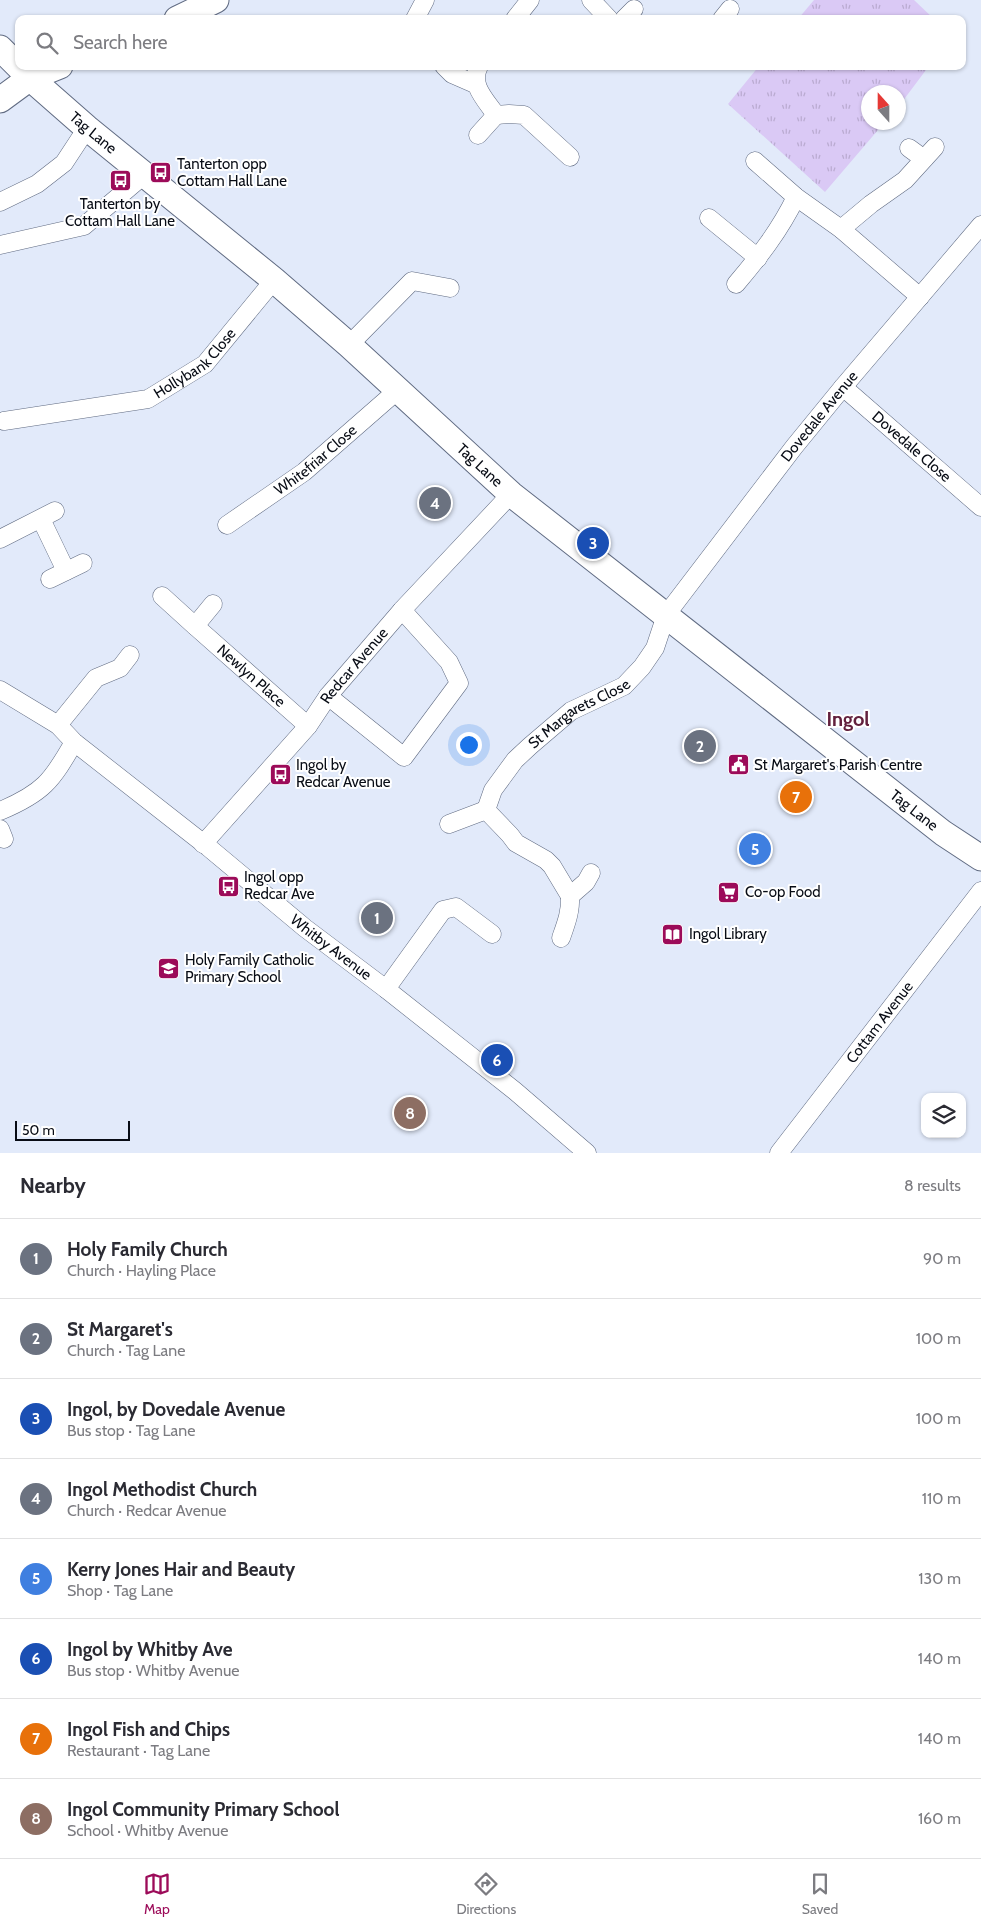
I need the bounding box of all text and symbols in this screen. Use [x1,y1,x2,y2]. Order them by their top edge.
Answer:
search box [15,15,966,70]
icon: search [33,29,61,57]
text: Search here [73,31,167,54]
north arrow [861,85,906,130]
street label: Tag Lane [66,108,121,158]
place label: Tanterton opp Cottam Hall Lane [177,155,287,190]
bus stop icon: Tanterton opp Cottam Hall Lane [149,161,173,185]
bus stop icon: Tanterton by Cottam Hall Lane [108,169,132,193]
place label: Tanterton by Cottam Hall Lane [65,195,175,230]
street label: Hollybank Close [150,324,240,402]
street label: Dovedale Avenue [777,367,862,465]
street label: Dovedale Close [868,407,955,486]
street label: Whitefriar Close [271,421,361,499]
street label: Tag Lane [453,440,507,491]
pin: 4 [419,484,451,522]
pin: 3 [577,524,609,562]
street label: Redcar Avenue [316,624,392,707]
street label: Newlyn Place [213,641,289,711]
street label: St Margarets Close [525,675,635,752]
district label: Ingol [826,707,870,731]
pin: 2 [684,727,716,765]
your location [456,732,482,758]
public building icon: St Margaret's Parish Centre [726,753,750,777]
place label: Ingol by Redcar Avenue [296,756,391,791]
place label: St Margaret's Parish Centre [754,756,923,774]
bus stop icon: Ingol by Redcar Avenue [268,762,292,786]
pin: 7 [780,778,812,816]
street label: Tag Lane [887,786,942,835]
pin: 5 [739,830,771,868]
place label: Ingol opp Redcar Ave [244,868,315,903]
bus stop icon: Ingol opp Redcar Ave [216,874,240,898]
supermarket icon: Co-op Food [717,880,741,904]
place label: Co-op Food [745,883,821,901]
pin: 1 [361,899,393,937]
street label: Whitby Avenue [287,911,375,984]
library icon: Ingol Library [661,922,685,946]
place label: Ingol Library [689,925,767,943]
place label: Holy Family Catholic Primary School [185,951,314,986]
school or university icon: Holy Family Catholic Primary School [157,957,181,981]
street label: Cottam Avenue [843,978,917,1067]
pin: 6 [481,1041,513,1079]
map controls [921,1093,966,1138]
button: layers [921,1093,966,1138]
pin: 8 [394,1094,426,1132]
scale bar [15,1118,130,1141]
text: 50 m [22,1121,55,1139]
text: Nearby [20,1173,86,1198]
text: 8 results [904,1176,961,1195]
text: Holy Family Church [67,1238,228,1261]
text: 1 [33,1249,39,1268]
text: 90 m [923,1249,961,1268]
text: Church · Hayling Place [67,1261,216,1280]
text: St Margaret's [67,1318,173,1341]
text: 2 [32,1329,40,1348]
text: 100 m [916,1329,961,1348]
text: Church · Tag Lane [67,1341,185,1360]
text: Ingol, by Dovedale Avenue [67,1398,285,1421]
text: 3 [32,1409,40,1428]
text: 100 m [916,1409,961,1428]
text: Bus stop · Tag Lane [67,1421,195,1440]
text: Ingol Methodist Church [67,1478,257,1501]
text: 4 [31,1489,41,1508]
text: 110 m [922,1489,961,1508]
text: Church · Redcar Avenue [67,1501,226,1520]
text: Kerry Jones Hair and Beauty [67,1558,295,1581]
text: 5 [32,1569,40,1588]
text: 130 m [918,1569,961,1588]
text: Shop · Tag Lane [67,1581,173,1600]
text: Ingol by Whitby Ave [67,1638,233,1661]
text: 6 [32,1649,41,1668]
text: 140 m [918,1649,961,1668]
text: Bus stop · Whitby Avenue [67,1661,239,1680]
text: Ingol Fish and Chips [67,1718,230,1741]
text: 7 [32,1729,40,1748]
text: 140 m [918,1729,961,1748]
text: Restaurant · Tag Lane [67,1741,210,1760]
text: Ingol Community Primary School [67,1798,339,1821]
text: 8 [31,1809,41,1828]
text: 160 m [918,1809,961,1828]
text: School · Whitby Avenue [67,1821,228,1840]
tab: Map [143,1870,171,1918]
tab: Directions [456,1870,516,1918]
tab: Saved [802,1870,838,1918]

